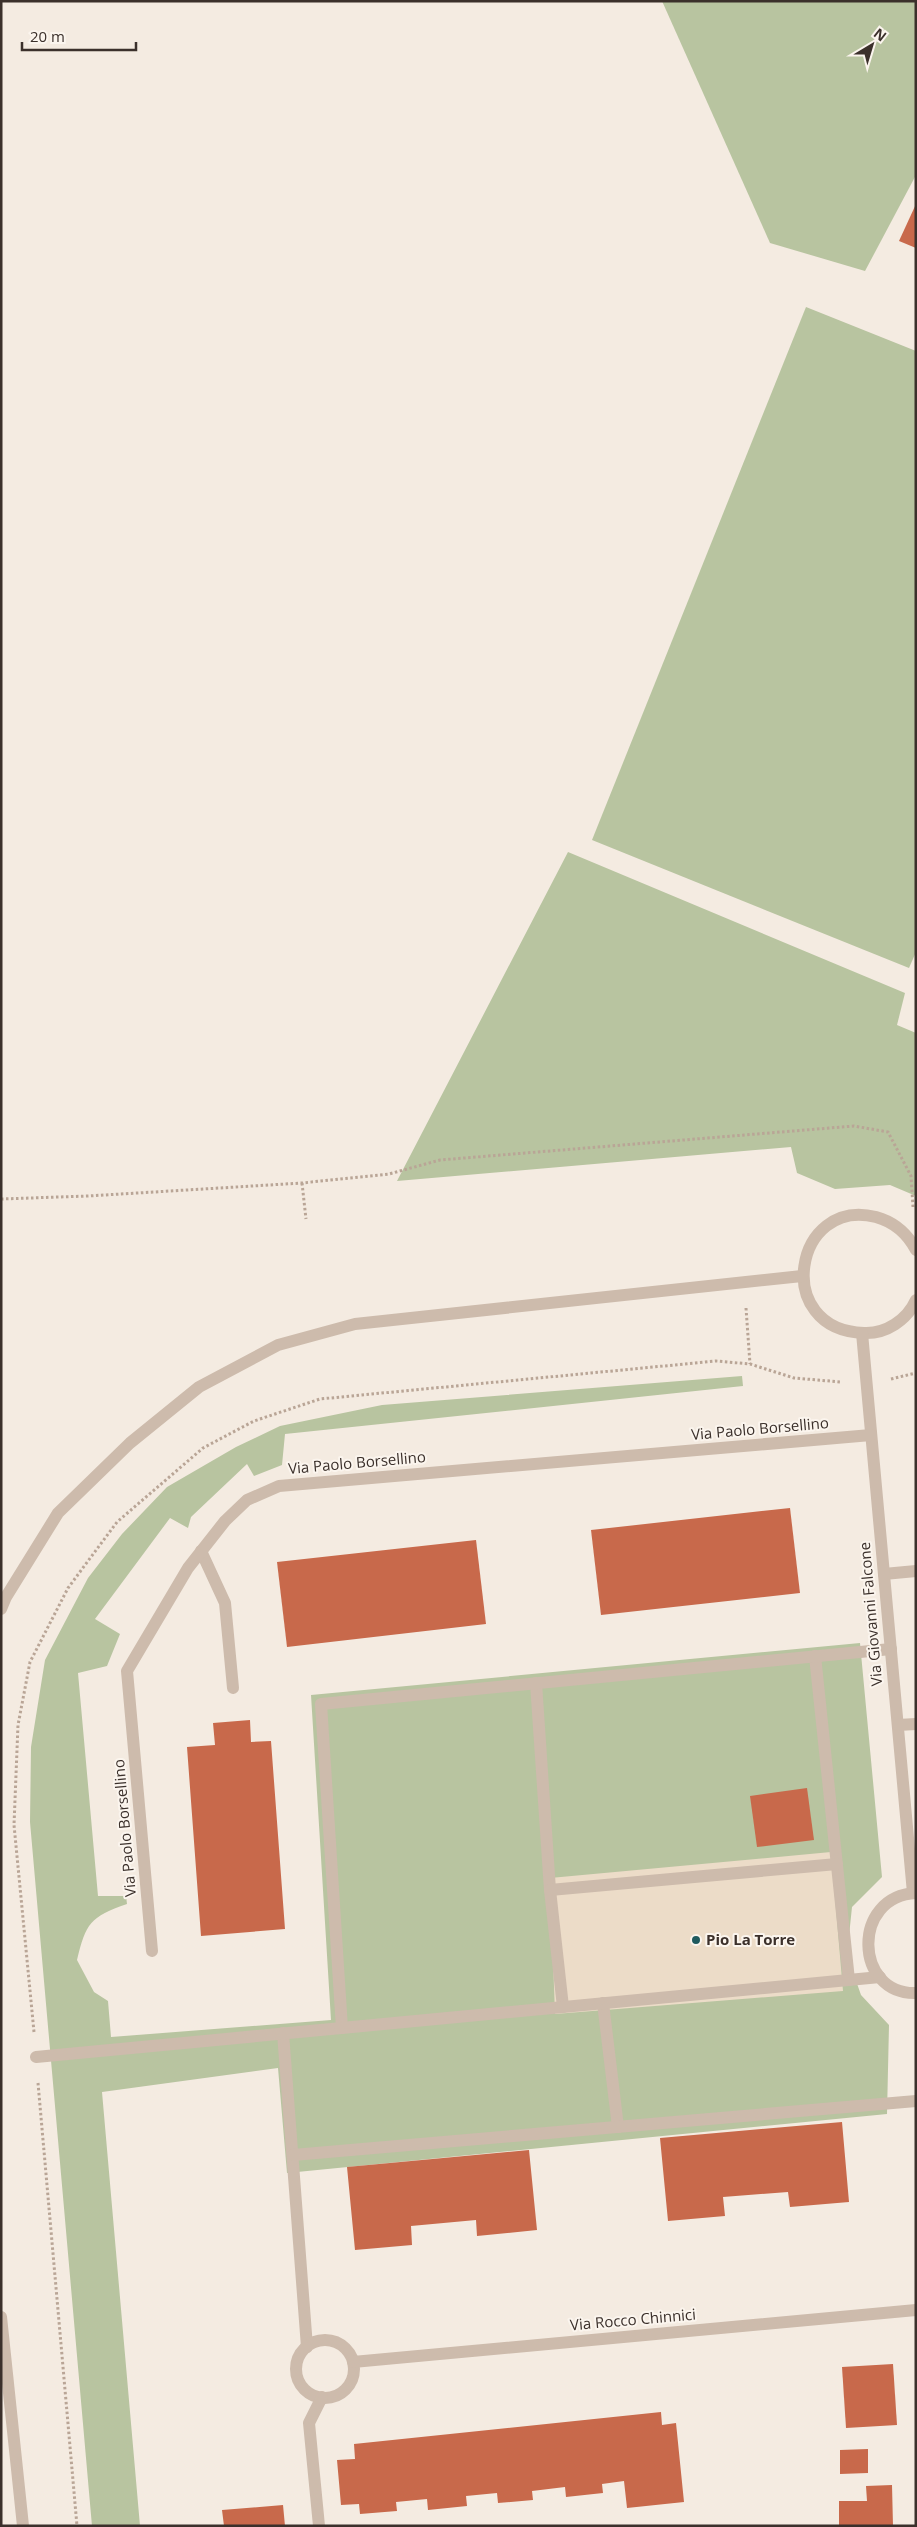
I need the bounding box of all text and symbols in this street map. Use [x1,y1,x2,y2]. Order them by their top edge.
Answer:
scale bar [22,20,136,52]
north arrow [847,20,897,70]
text: N [870,23,891,45]
text: 20 m [30,26,65,46]
street label: Via Paolo Borsellino [690,1412,830,1444]
street label: Via Paolo Borsellino [287,1446,427,1478]
street label: Via Giovanni Falcone [854,1541,886,1687]
street label: Via Paolo Borsellino [108,1758,140,1898]
place label: Pio La Torre [706,1929,795,1949]
marker: Pio La Torre [690,1934,702,1946]
street label: Via Rocco Chinnici [569,2304,697,2334]

